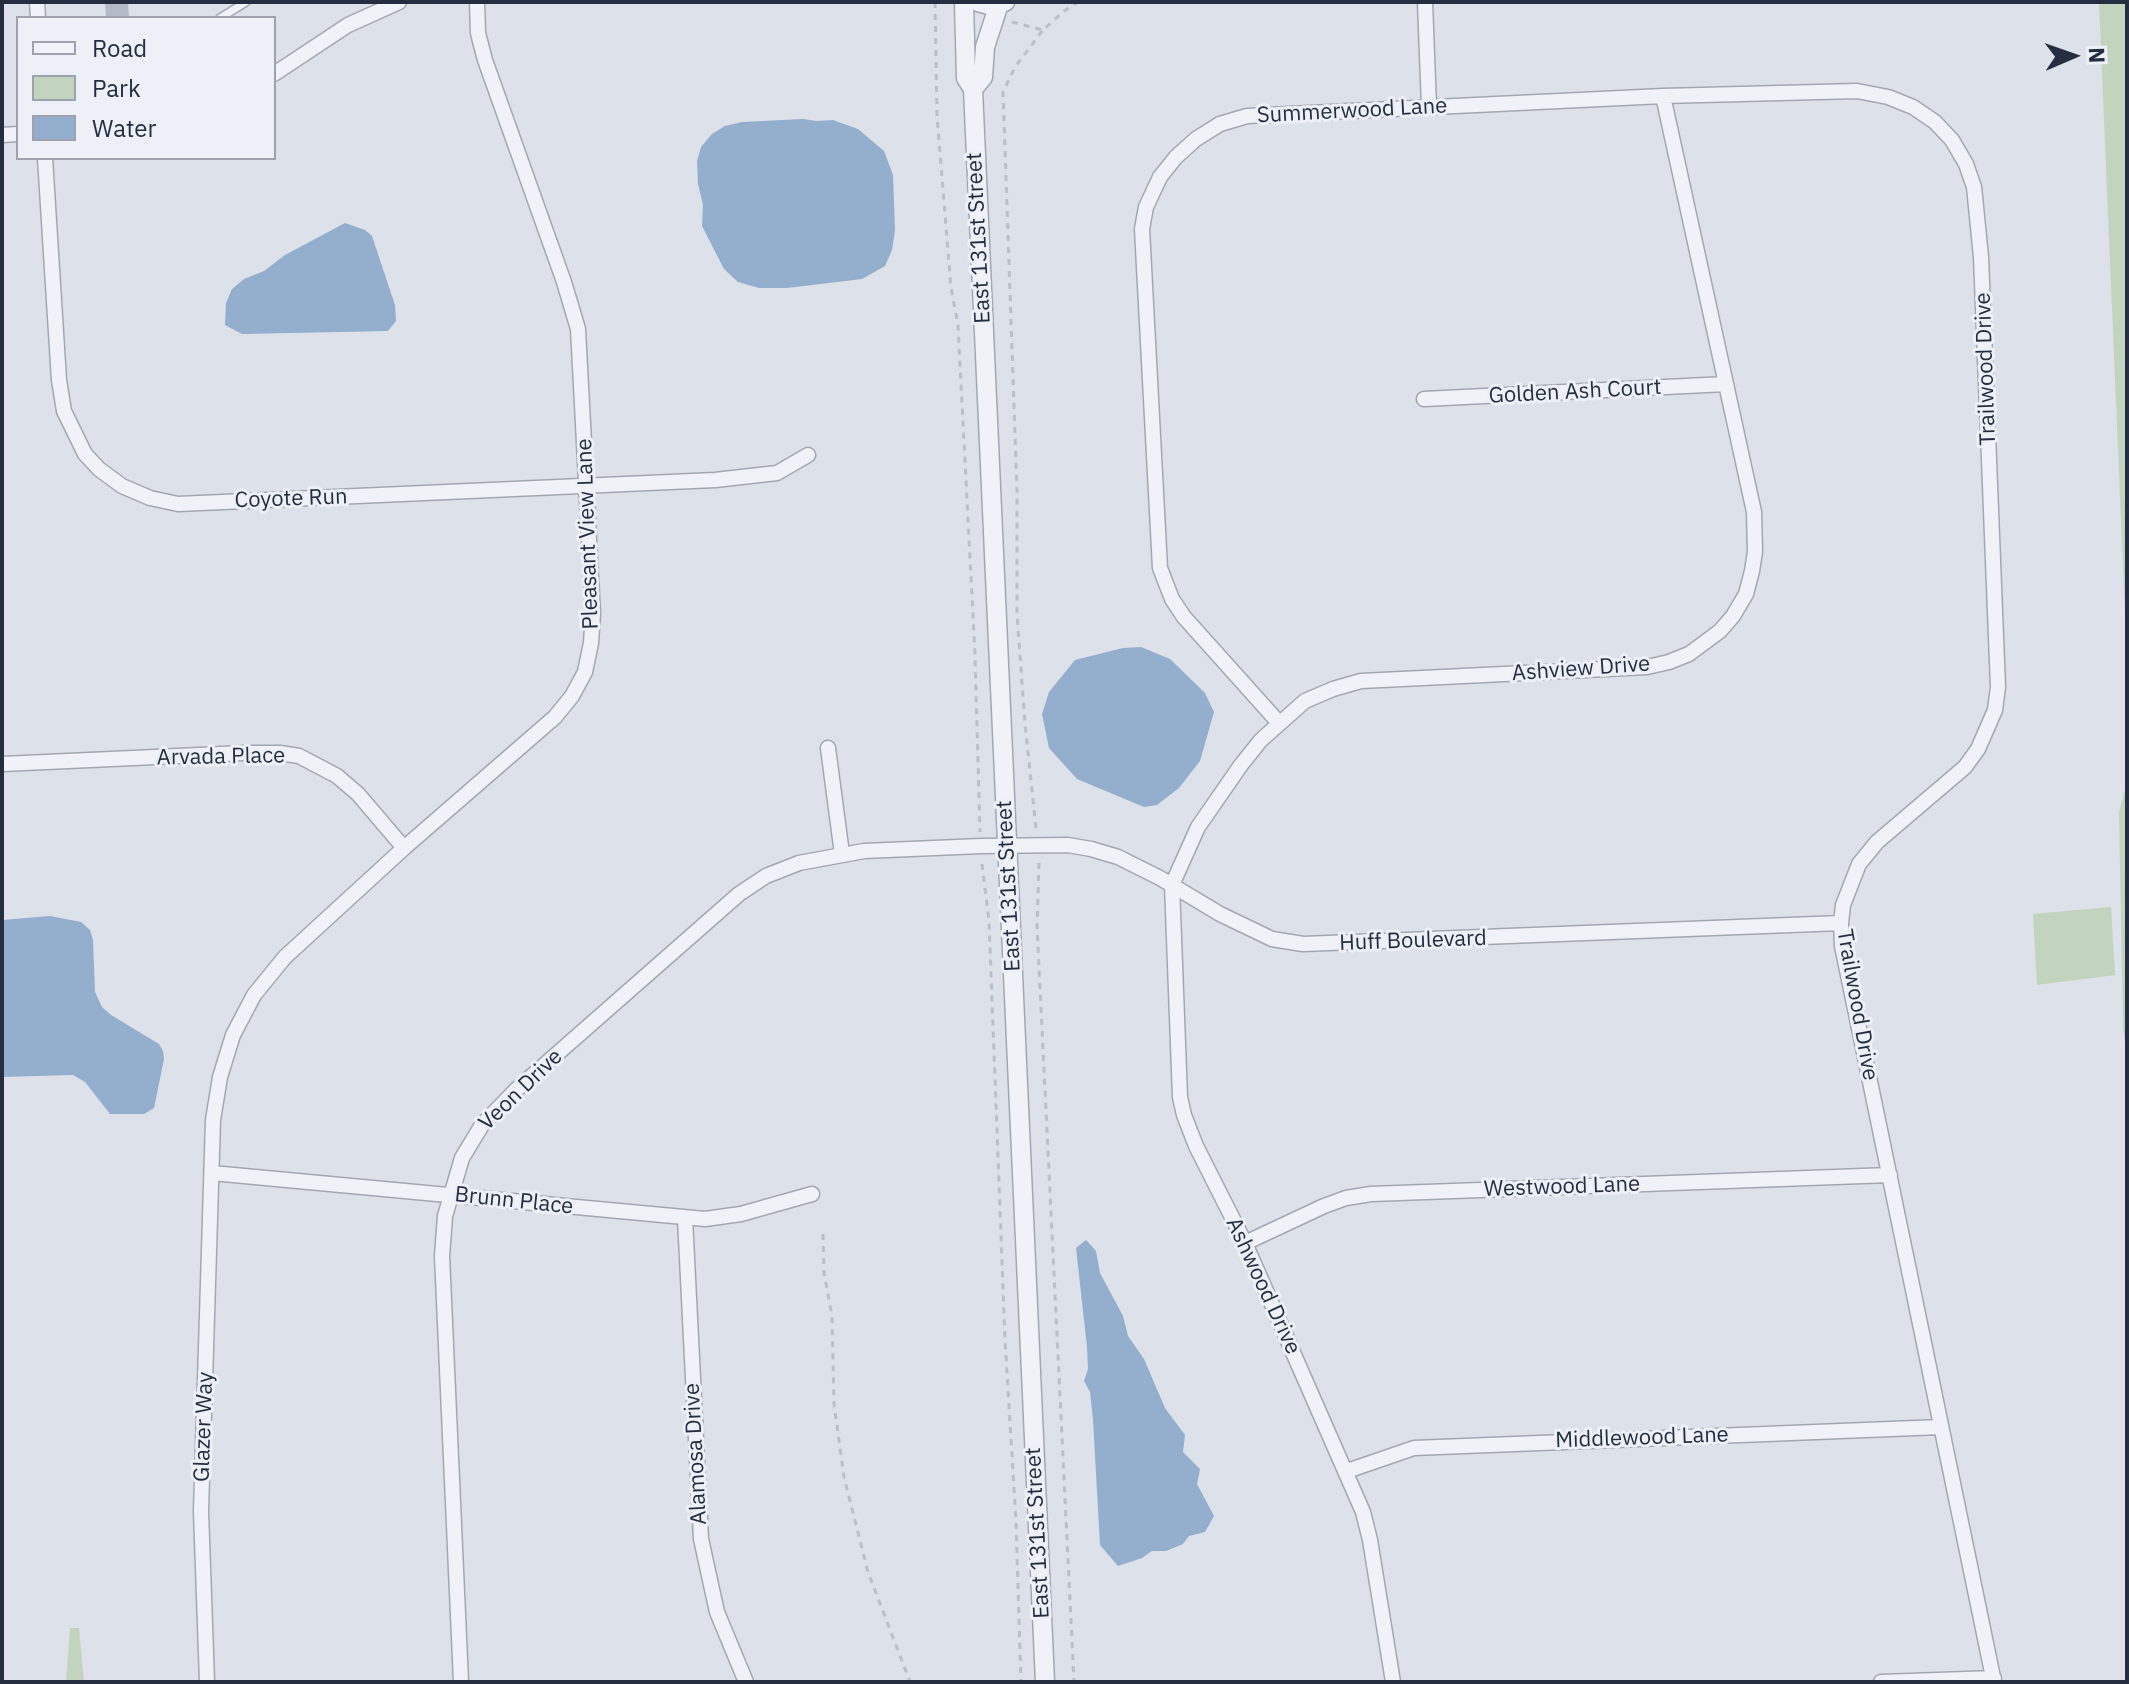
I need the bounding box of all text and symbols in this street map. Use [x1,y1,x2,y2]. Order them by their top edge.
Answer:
legend [16,16,276,160]
north arrow [2033,16,2113,96]
text: Road [92,32,147,64]
text: N [2083,47,2112,64]
text: Park [92,72,141,104]
street label: Summerwood Lane [1256,93,1448,129]
text: Water [92,112,156,144]
street label: East 131st Street [961,152,997,324]
street label: Trailwood Drive [1970,292,2002,446]
street label: Golden Ash Court [1488,374,1662,410]
street label: Pleasant View Lane [571,438,605,630]
street label: Coyote Run [234,484,348,514]
street label: Ashview Drive [1511,651,1651,687]
street label: Arvada Place [157,743,285,771]
street label: East 131st Street [991,800,1027,972]
street label: Huff Boulevard [1339,925,1487,957]
street label: Trailwood Drive [1831,927,1883,1083]
street label: Veon Drive [474,1044,568,1136]
street label: Westwood Lane [1483,1171,1641,1203]
street label: Brunn Place [453,1182,575,1220]
street label: Ashwood Drive [1220,1214,1306,1358]
street label: Glazer Way [189,1371,219,1483]
street label: Alamosa Drive [679,1382,713,1526]
street label: Middlewood Lane [1555,1422,1729,1454]
street label: East 131st Street [1020,1447,1056,1619]

